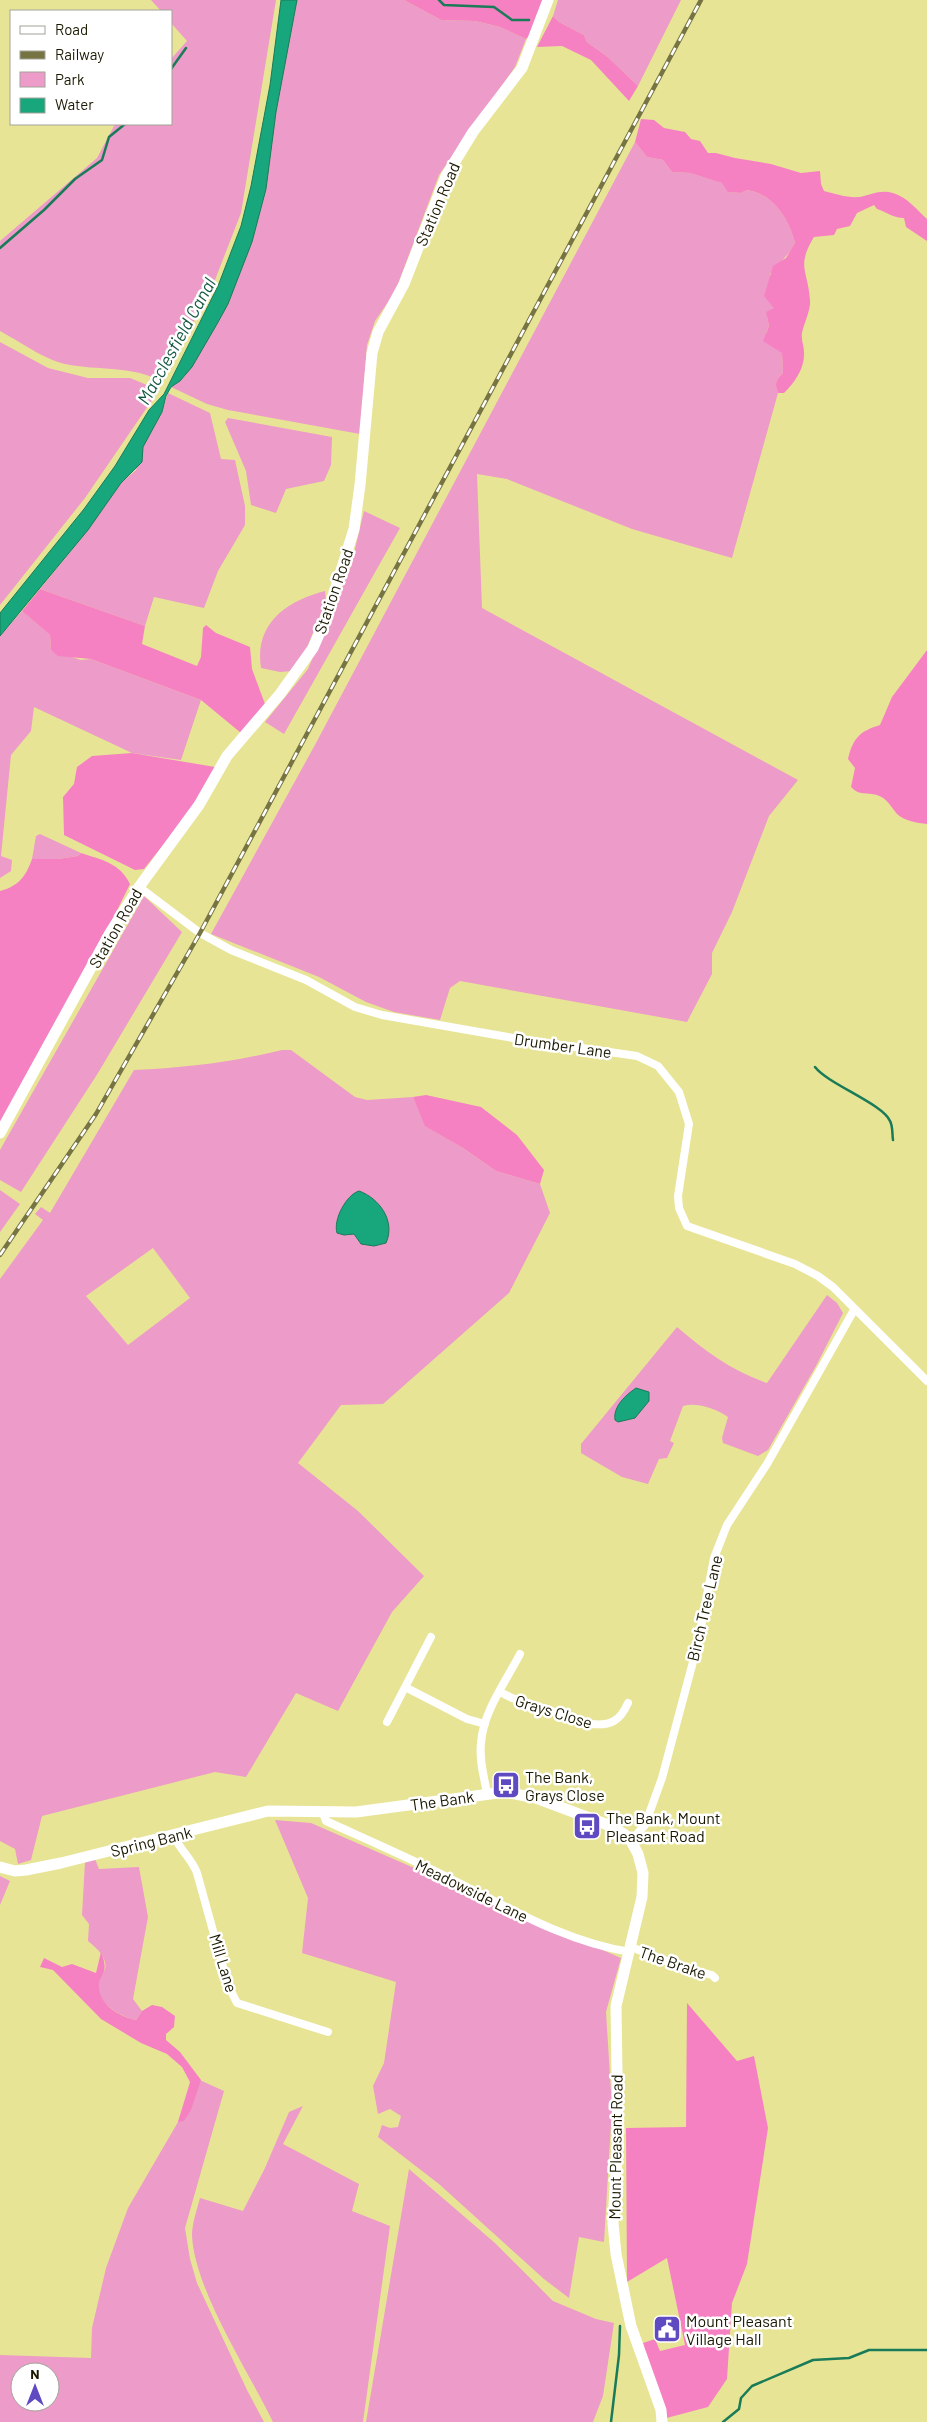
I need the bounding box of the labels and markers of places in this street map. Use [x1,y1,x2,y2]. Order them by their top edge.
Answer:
place label: The Bank, Grays Close [525,1767,605,1804]
bus stop icon: The Bank, Grays Close [491,1770,521,1800]
place label: The Bank, Mount Pleasant Road [606,1808,721,1845]
bus stop icon: The Bank, Mount Pleasant Road [572,1811,602,1841]
place label: Mount Pleasant Village Hall [686,2311,792,2348]
public building icon: Mount Pleasant Village Hall [652,2314,682,2344]

